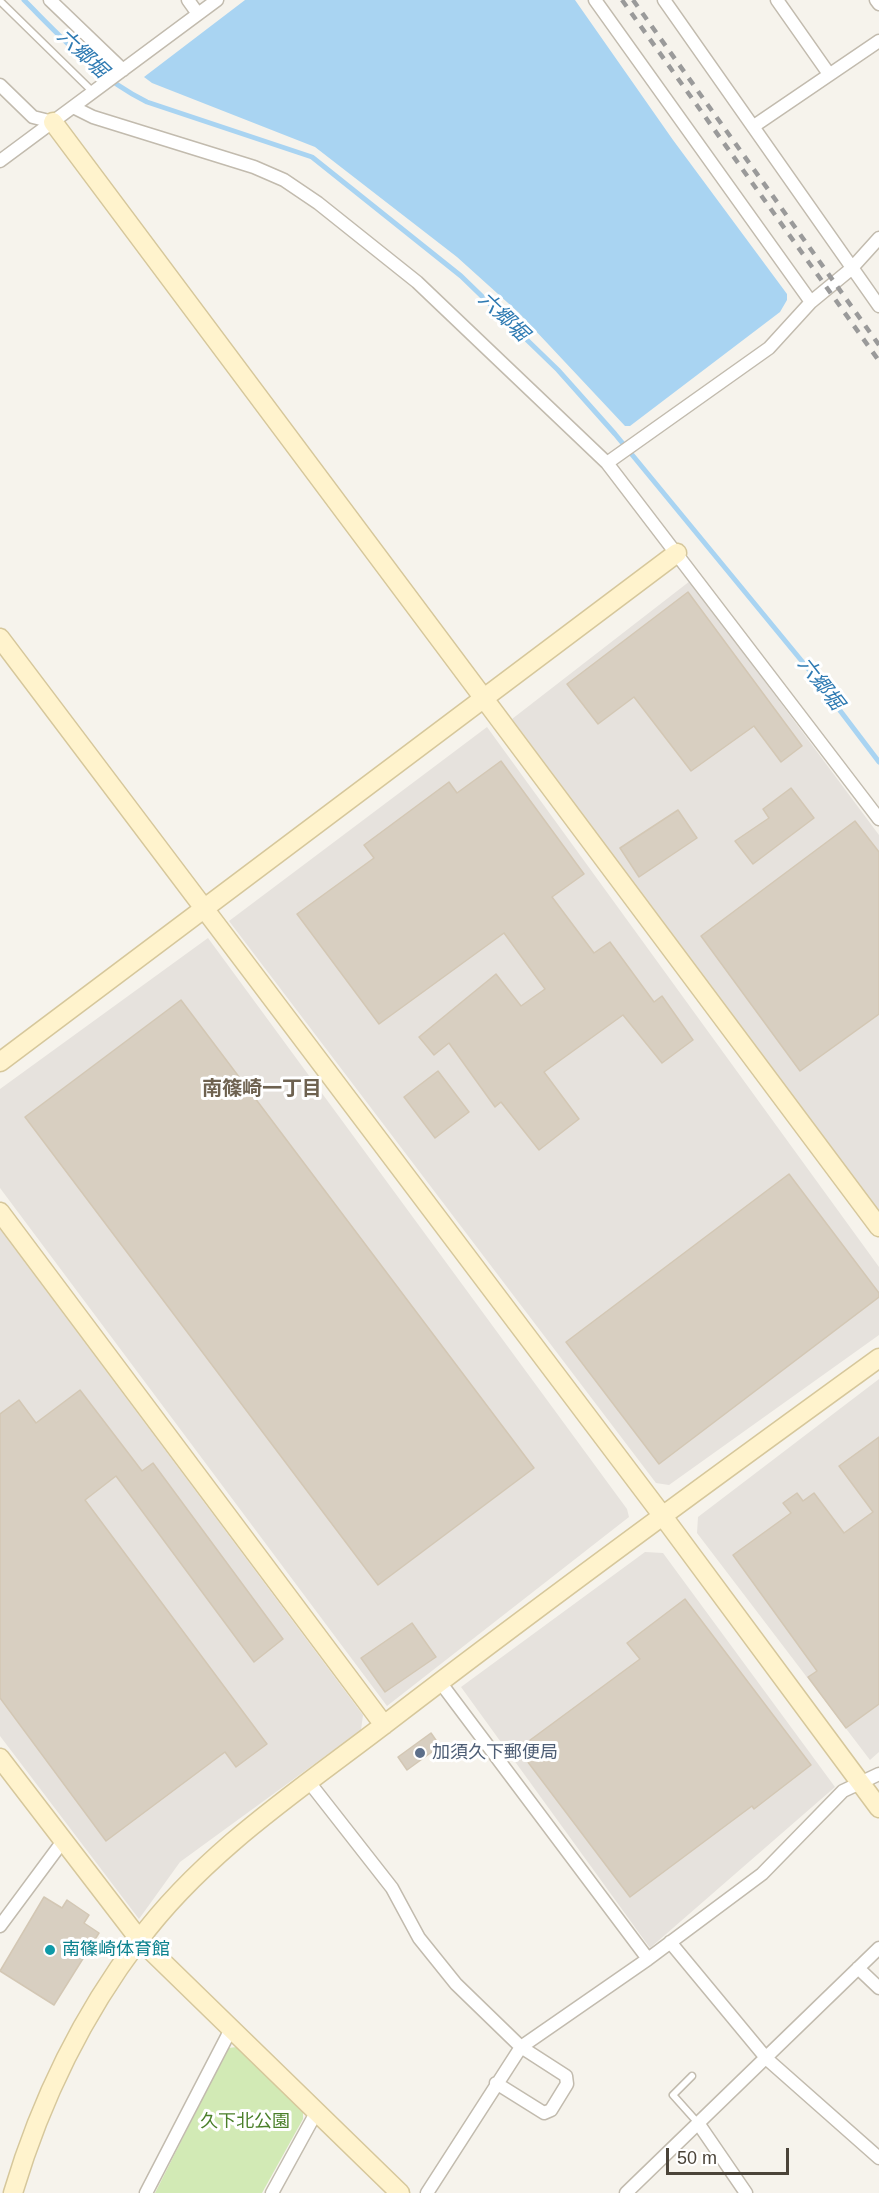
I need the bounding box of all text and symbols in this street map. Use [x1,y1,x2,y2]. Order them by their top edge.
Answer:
water label: 六郷堀 [52,25,112,83]
water label: 六郷堀 [473,288,533,346]
water label: 六郷堀 [792,653,848,715]
district label: 南篠崎一丁目 [202,1077,322,1101]
place label: 加須久下郵便局 [432,1742,558,1764]
marker: 加須久下郵便局 [413,1746,427,1760]
place label: 南篠崎体育館 [62,1939,170,1961]
marker: 南篠崎体育館 [43,1943,57,1957]
park label: 久下北公園 [200,2111,290,2133]
scale bar [669,2136,792,2174]
text: 50 m [677,2148,717,2168]

